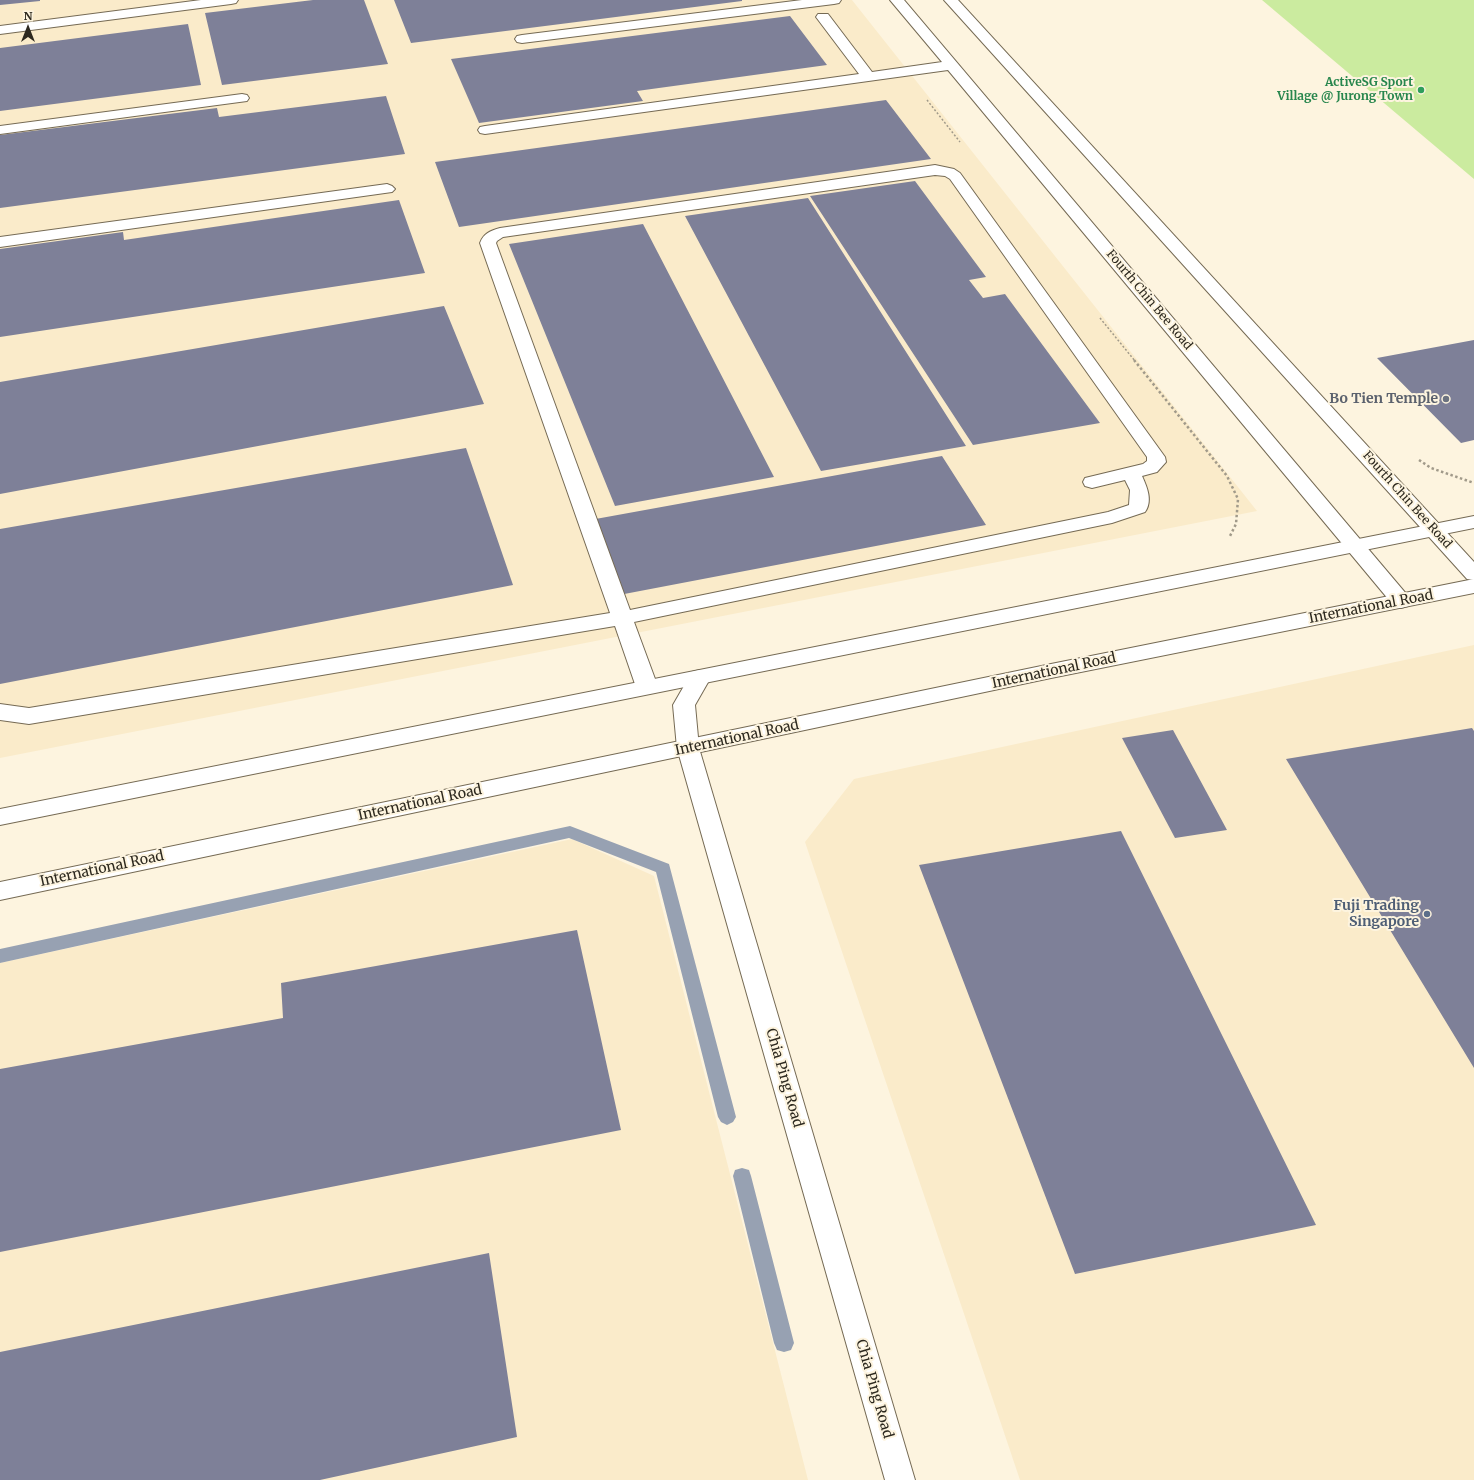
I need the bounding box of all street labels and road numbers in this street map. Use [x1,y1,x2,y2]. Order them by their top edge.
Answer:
street label: Fourth Chin Bee Road [1103,247,1195,353]
street label: Fourth Chin Bee Road [1360,449,1454,551]
street label: International Road [1307,587,1435,627]
street label: International Road [990,650,1118,692]
street label: International Road [673,717,801,759]
street label: International Road [356,782,484,824]
street label: International Road [38,848,166,890]
street label: Chia Ping Road [762,1027,806,1129]
street label: Chia Ping Road [852,1338,896,1440]

